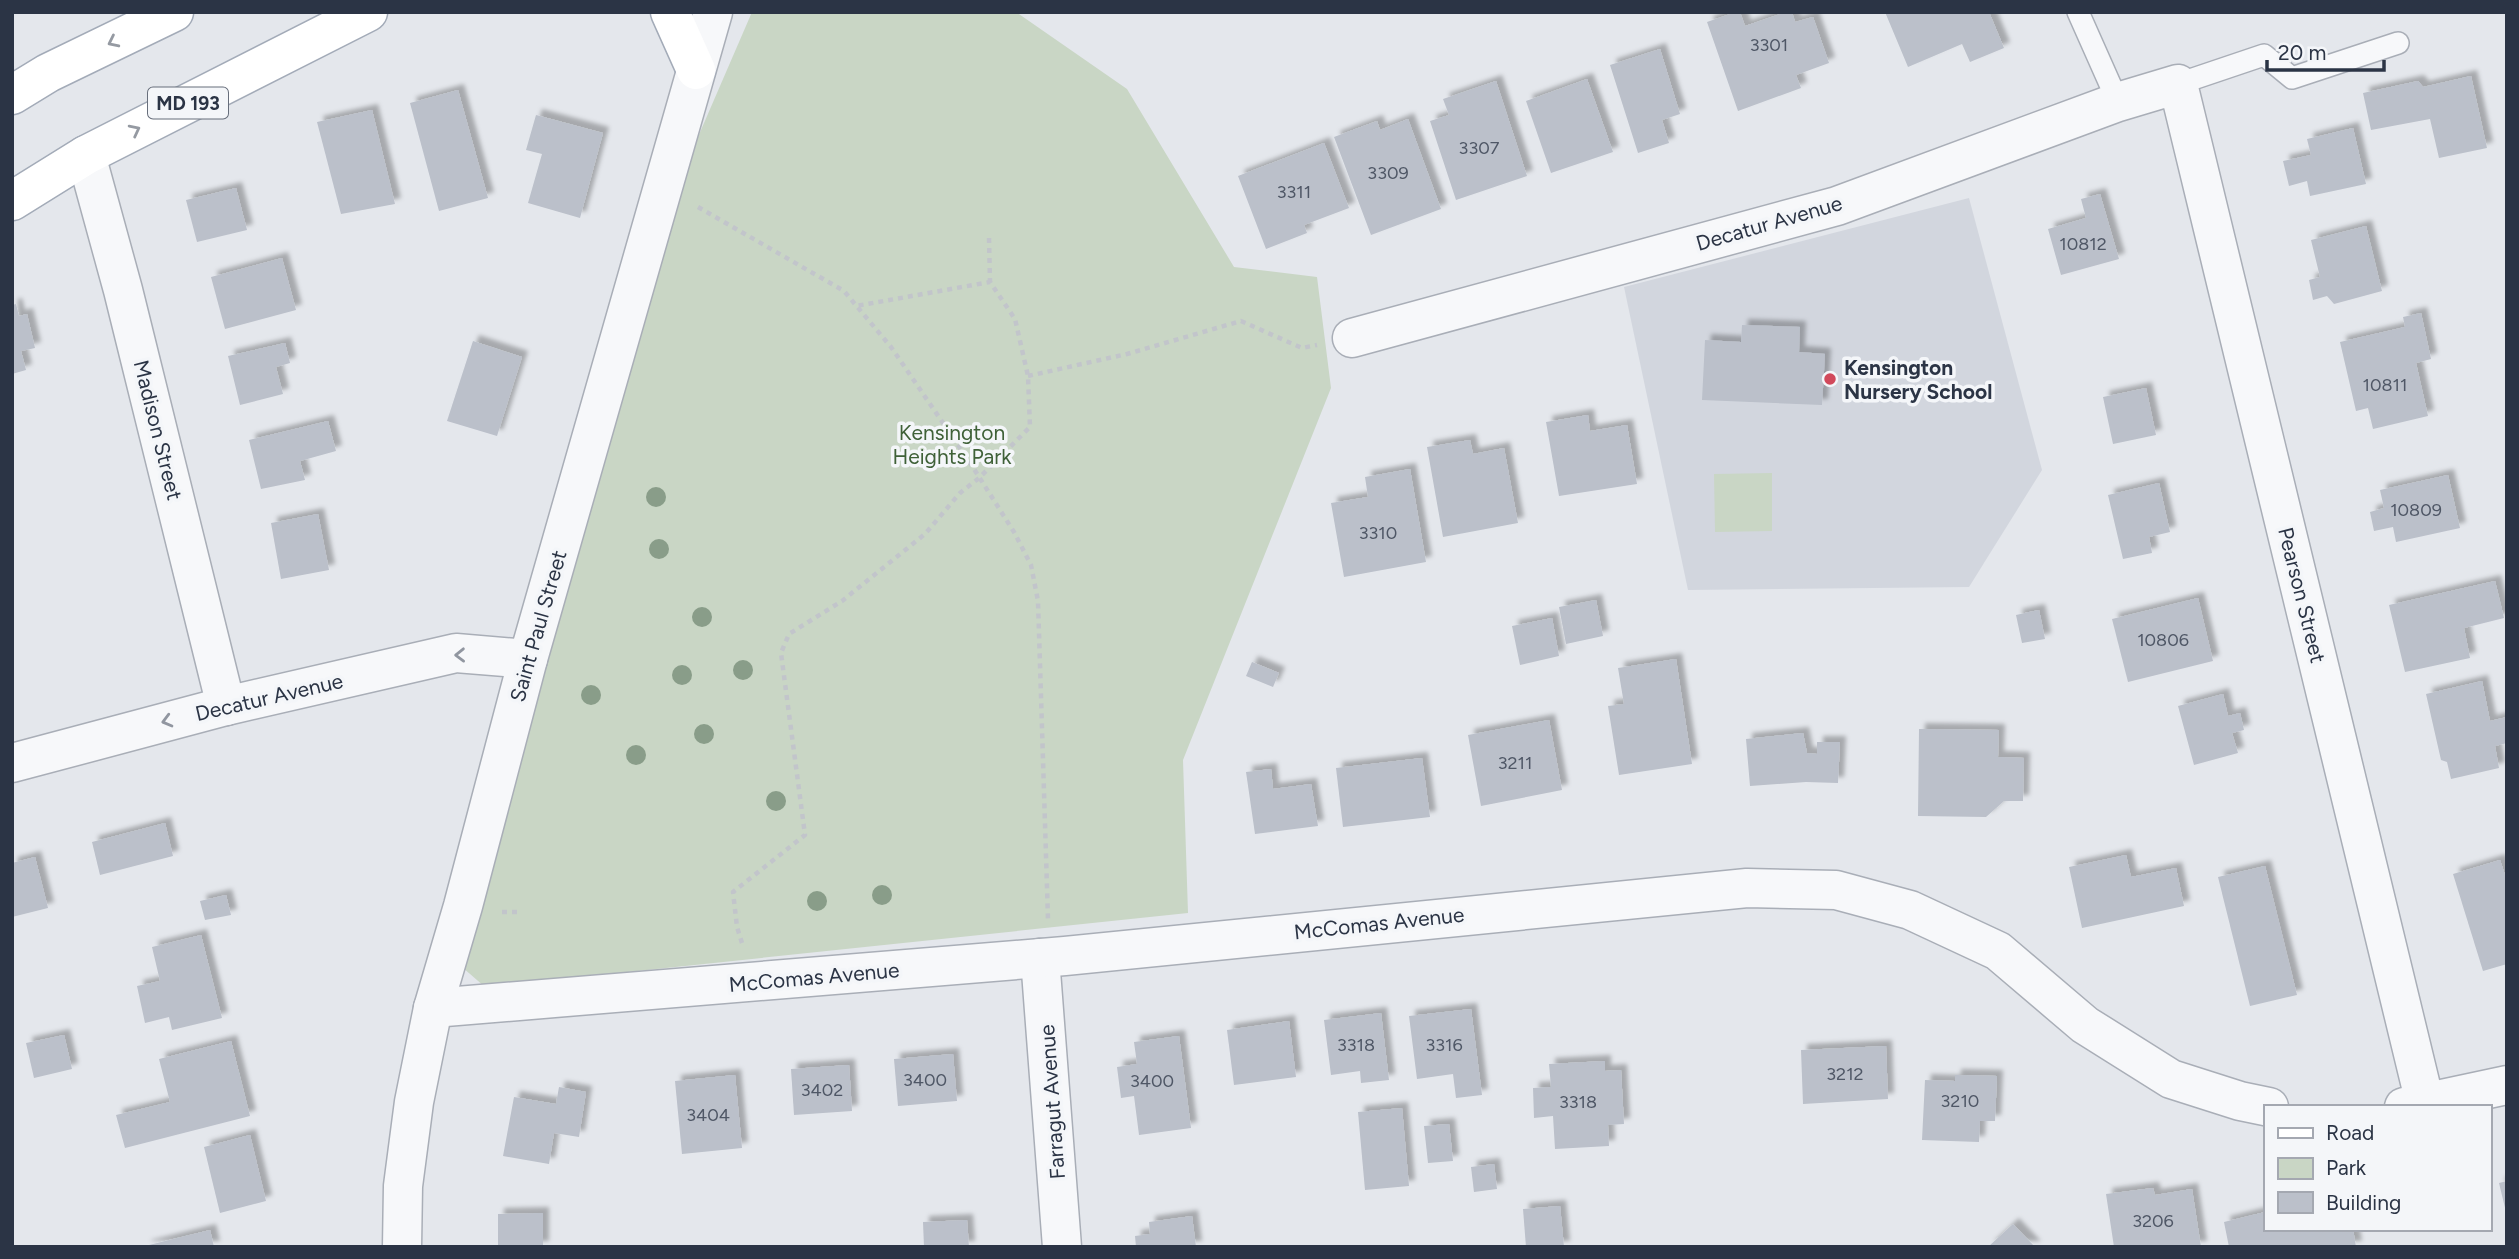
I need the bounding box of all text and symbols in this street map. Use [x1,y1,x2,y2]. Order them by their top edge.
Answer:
scale bar [2267,28,2384,72]
one-way arrow [108,34,120,48]
house number: 3301 [1750,34,1788,56]
text: 20 m [2278,40,2326,65]
road number: MD 193 [148,88,228,118]
one-way arrow [128,125,140,139]
house number: 3307 [1459,137,1500,159]
house number: 3309 [1367,162,1409,184]
house number: 3311 [1277,181,1311,203]
street label: Decatur Avenue [1693,190,1845,256]
house number: 10812 [2059,233,2107,255]
place label: Kensington Nursery School [1844,355,1992,404]
street label: Madison Street [129,357,187,503]
marker: Kensington Nursery School [1822,371,1838,387]
house number: 10811 [2363,374,2407,396]
park label: Kensington Heights Park [892,420,1012,469]
house number: 10809 [2390,499,2442,521]
house number: 3310 [1359,522,1397,544]
street label: Pearson Street [2273,525,2331,665]
street label: Saint Paul Street [504,547,572,705]
house number: 10806 [2137,629,2189,651]
one-way arrow [454,647,465,663]
street label: Decatur Avenue [193,668,345,726]
one-way arrow [161,713,173,728]
house number: 3211 [1498,752,1532,774]
street label: McComas Avenue [1293,902,1465,944]
street label: McComas Avenue [728,957,900,997]
street label: Farragut Avenue [1034,1024,1070,1180]
house number: 3318 [1337,1034,1375,1056]
house number: 3316 [1425,1034,1463,1056]
house number: 3212 [1826,1063,1864,1085]
house number: 3400 [903,1069,947,1091]
house number: 3400 [1130,1070,1174,1092]
house number: 3402 [801,1079,843,1101]
house number: 3210 [1941,1090,1979,1112]
house number: 3318 [1559,1091,1597,1113]
house number: 3404 [686,1104,730,1126]
legend [2264,1105,2491,1231]
text: Road [2326,1120,2374,1145]
text: Park [2326,1155,2367,1180]
text: Building [2326,1190,2401,1215]
house number: 3206 [2132,1210,2174,1232]

